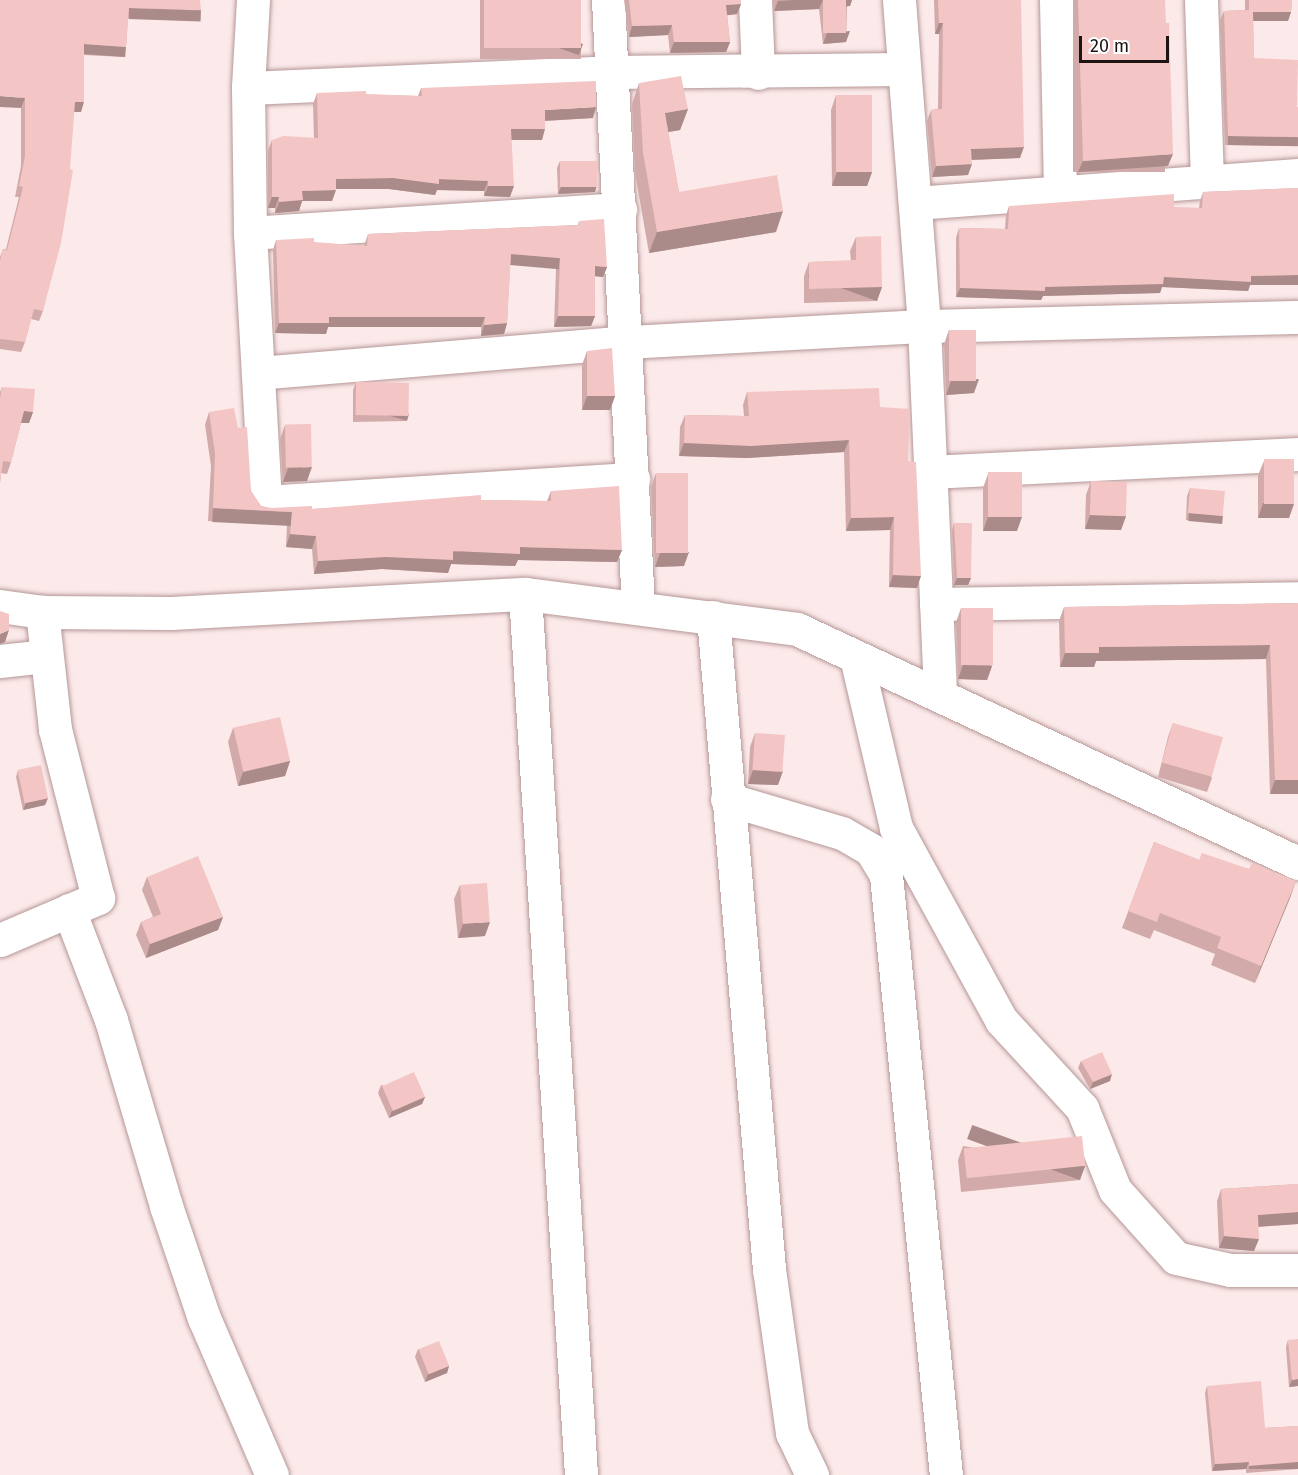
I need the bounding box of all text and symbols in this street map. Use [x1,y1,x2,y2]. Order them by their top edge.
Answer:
scale bar [1082,24,1172,62]
text: 20 m [1090,35,1129,57]

